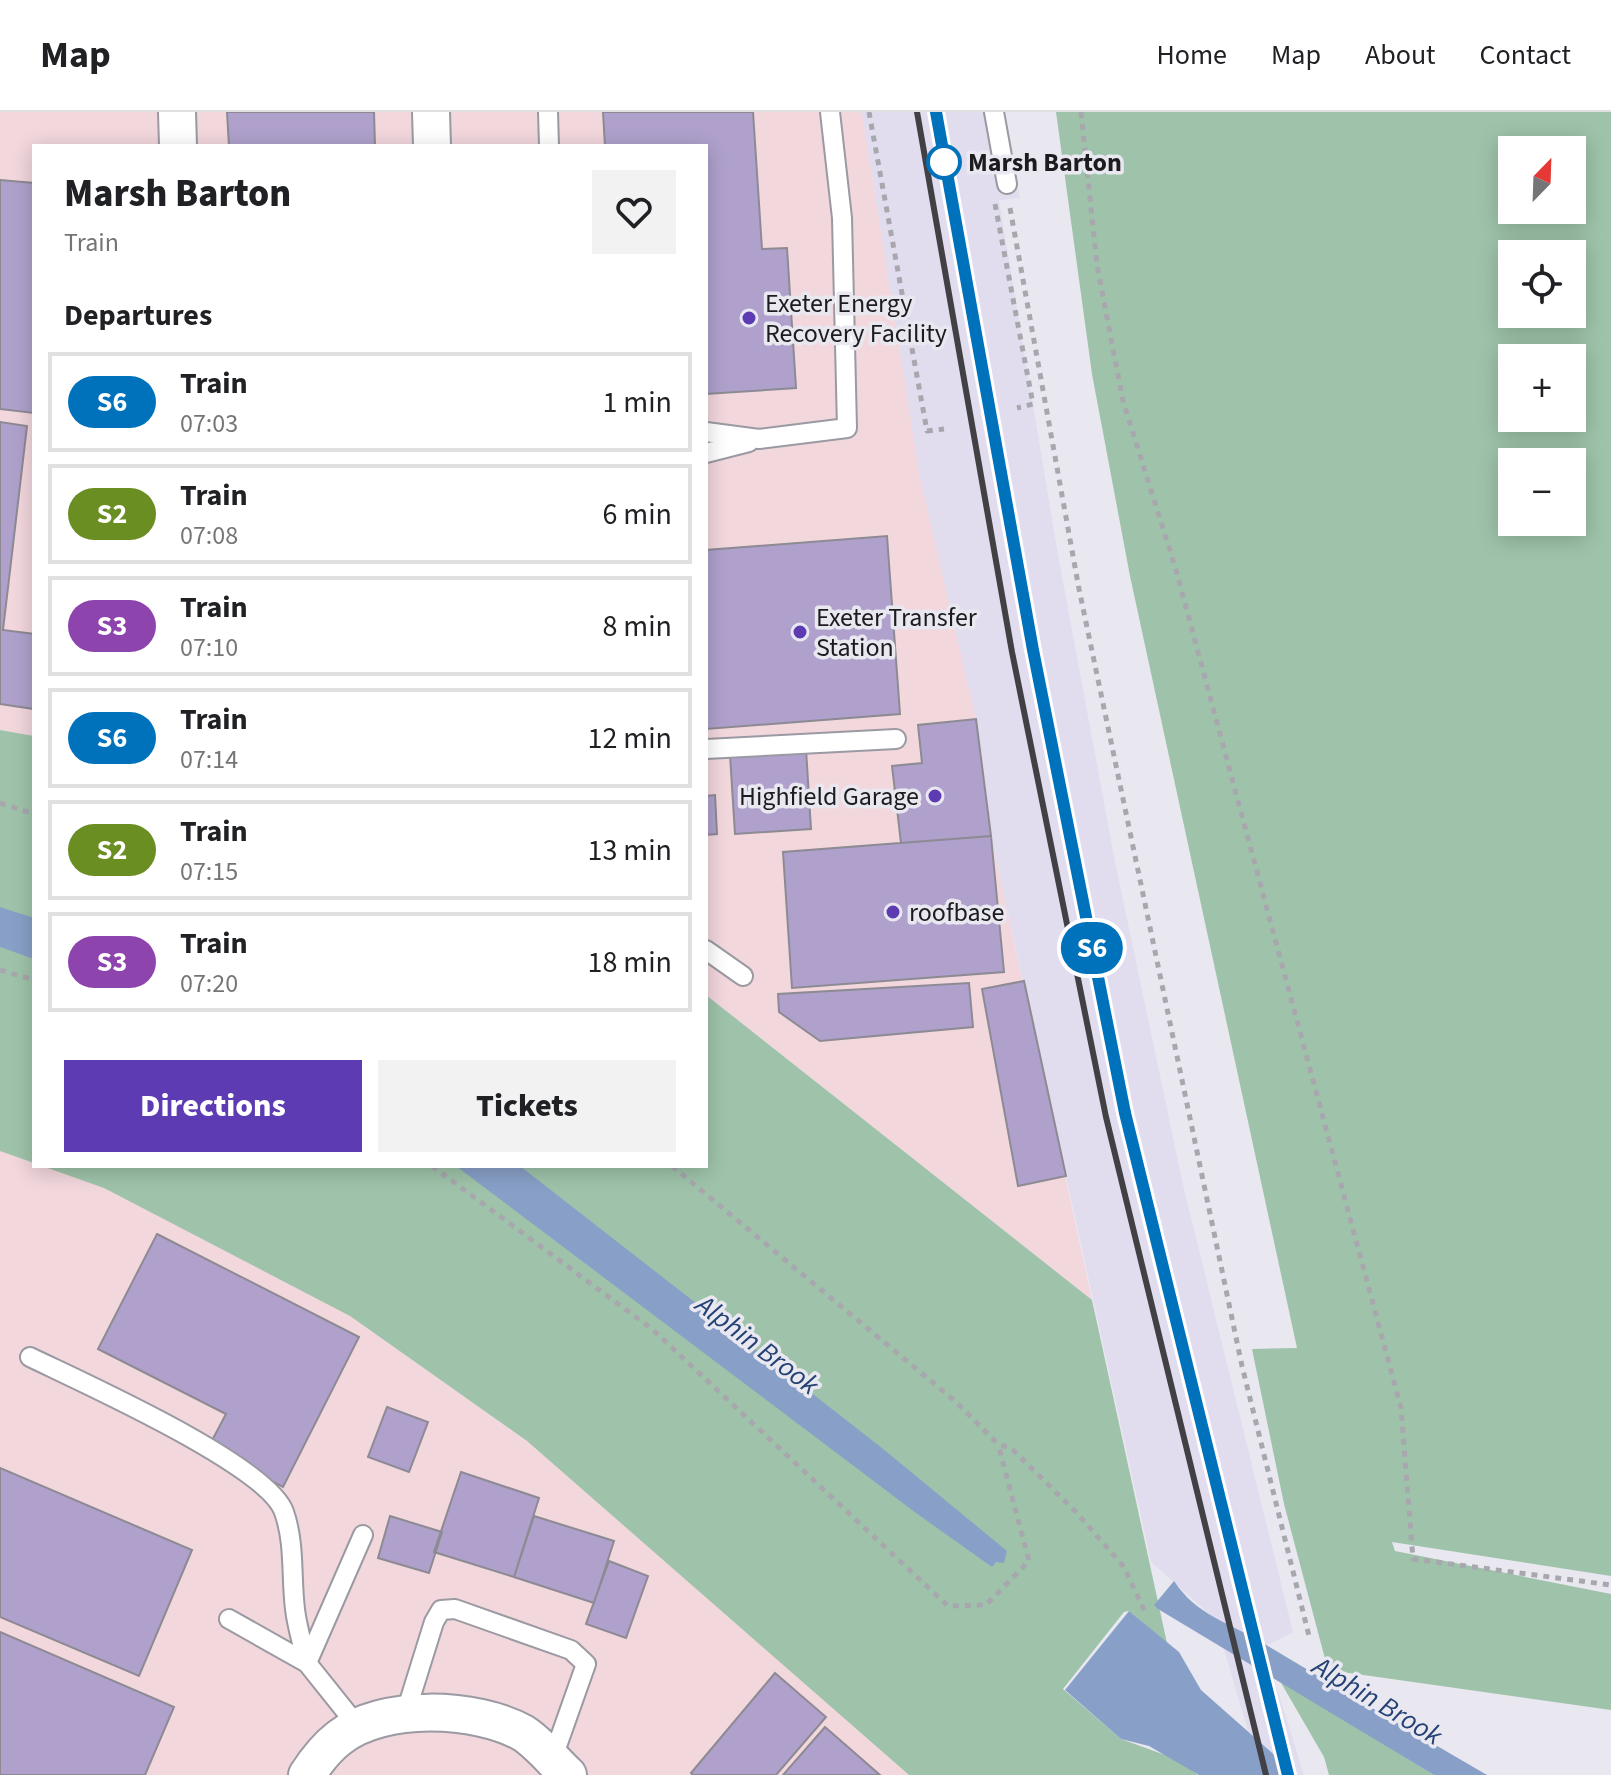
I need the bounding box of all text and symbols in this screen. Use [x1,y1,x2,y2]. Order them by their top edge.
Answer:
text: Map [40,28,111,82]
text: Home [1156,35,1227,75]
text: Map [1271,35,1321,75]
text: About [1365,35,1436,75]
text: Contact [1480,35,1571,75]
north arrow [1498,136,1586,224]
map controls [1498,136,1586,536]
place label: Marsh Barton [968,144,1122,181]
marker: Marsh Barton [927,145,961,179]
text: Marsh Barton [64,167,291,221]
button: heart [592,170,676,254]
text: Train [64,224,119,261]
button: locate [1498,240,1586,328]
place label: Exeter Energy Recovery Facility [765,285,947,352]
text: Departures [64,294,212,337]
marker: Exeter Energy Recovery Facility [740,309,758,327]
button: + [1498,344,1586,432]
text: Train [180,362,248,405]
text: 1 min [602,381,672,424]
text: S6 [97,382,127,422]
text: 07:03 [180,405,238,442]
button: − [1498,448,1586,536]
text: Train [180,474,248,517]
text: 6 min [602,493,672,536]
text: S2 [97,494,127,534]
text: 07:08 [180,517,238,554]
text: Train [180,586,248,629]
place label: Exeter Transfer Station [816,599,978,666]
text: 8 min [602,605,672,648]
text: S3 [97,606,127,646]
marker: Exeter Transfer Station [791,623,809,641]
text: 07:10 [180,629,238,666]
text: Train [180,698,248,741]
text: 12 min [588,717,672,760]
text: S6 [97,718,127,758]
text: 07:14 [180,741,238,778]
place label: Highfield Garage [739,778,919,815]
marker: Highfield Garage [926,787,944,805]
text: Train [180,810,248,853]
text: 13 min [588,829,672,872]
text: S2 [97,830,127,870]
text: 07:15 [180,853,238,890]
place label: roofbase [909,894,1004,931]
marker: roofbase [884,903,902,921]
text: Train [180,922,248,965]
line badge: S6 [1056,922,1128,974]
text: S6 [1077,928,1107,968]
text: 18 min [588,941,672,984]
text: S3 [97,942,127,982]
text: 07:20 [180,965,238,1002]
button: Directions [64,1060,362,1152]
button: Tickets [378,1060,676,1152]
water label: Alphin Brook [686,1284,828,1405]
water label: Alphin Brook [1303,1645,1451,1756]

